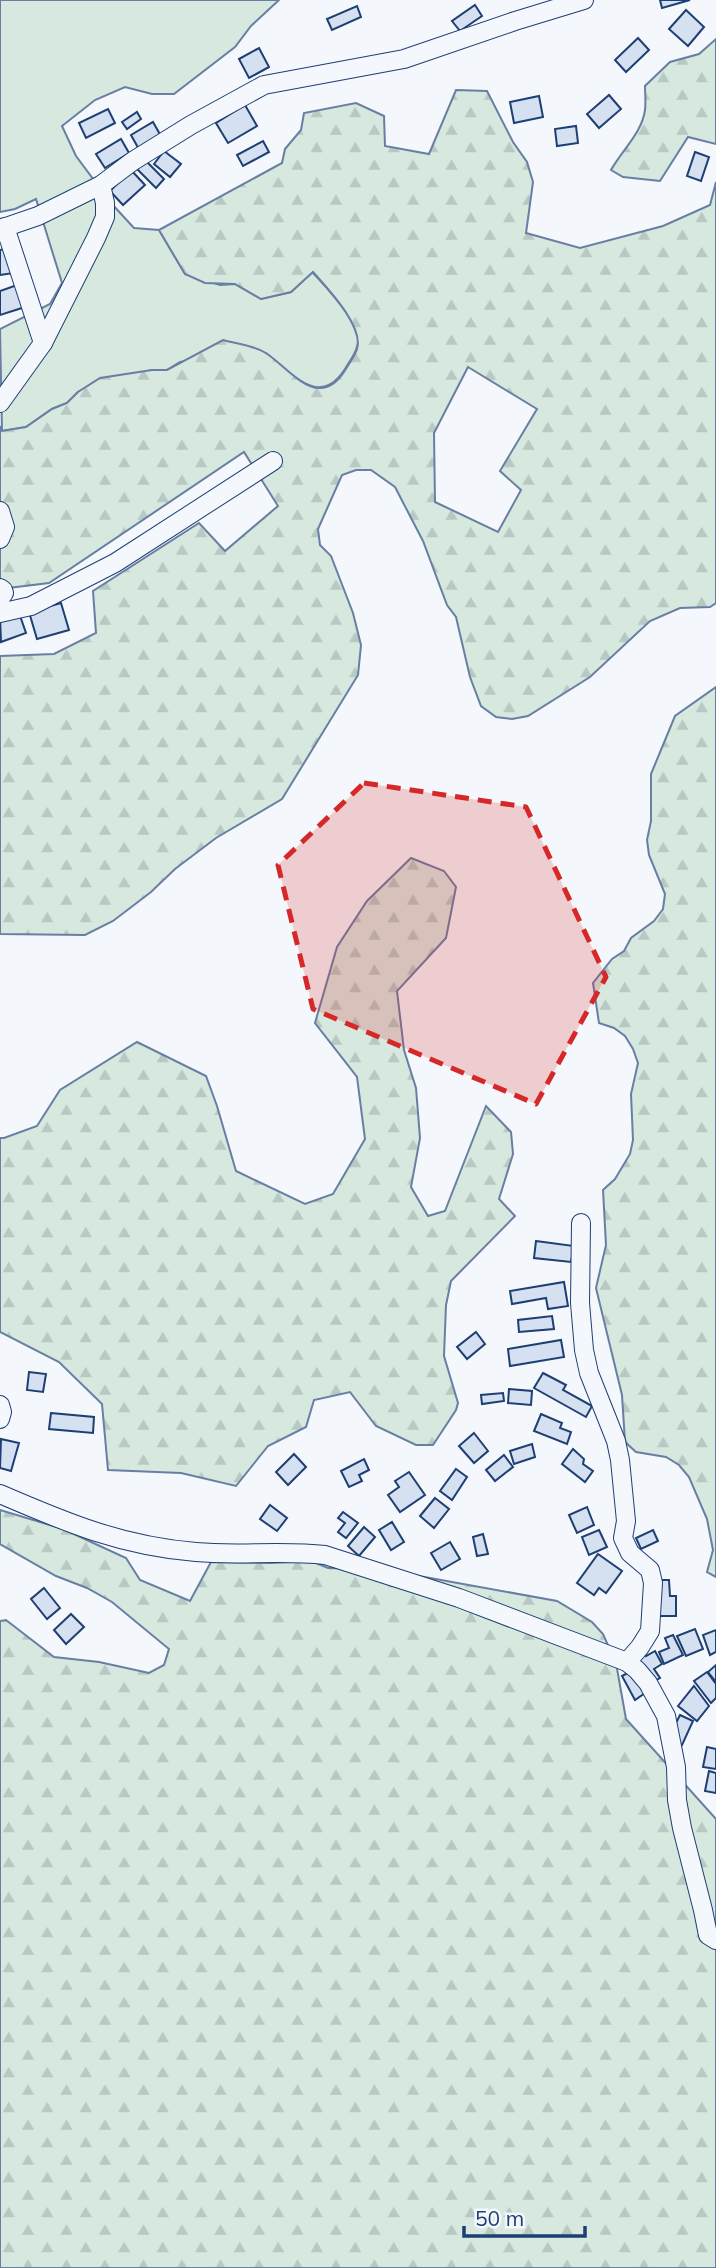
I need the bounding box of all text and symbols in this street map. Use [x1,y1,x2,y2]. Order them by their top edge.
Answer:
scale bar [464,2194,585,2238]
text: 50 m [475,2205,524,2231]

